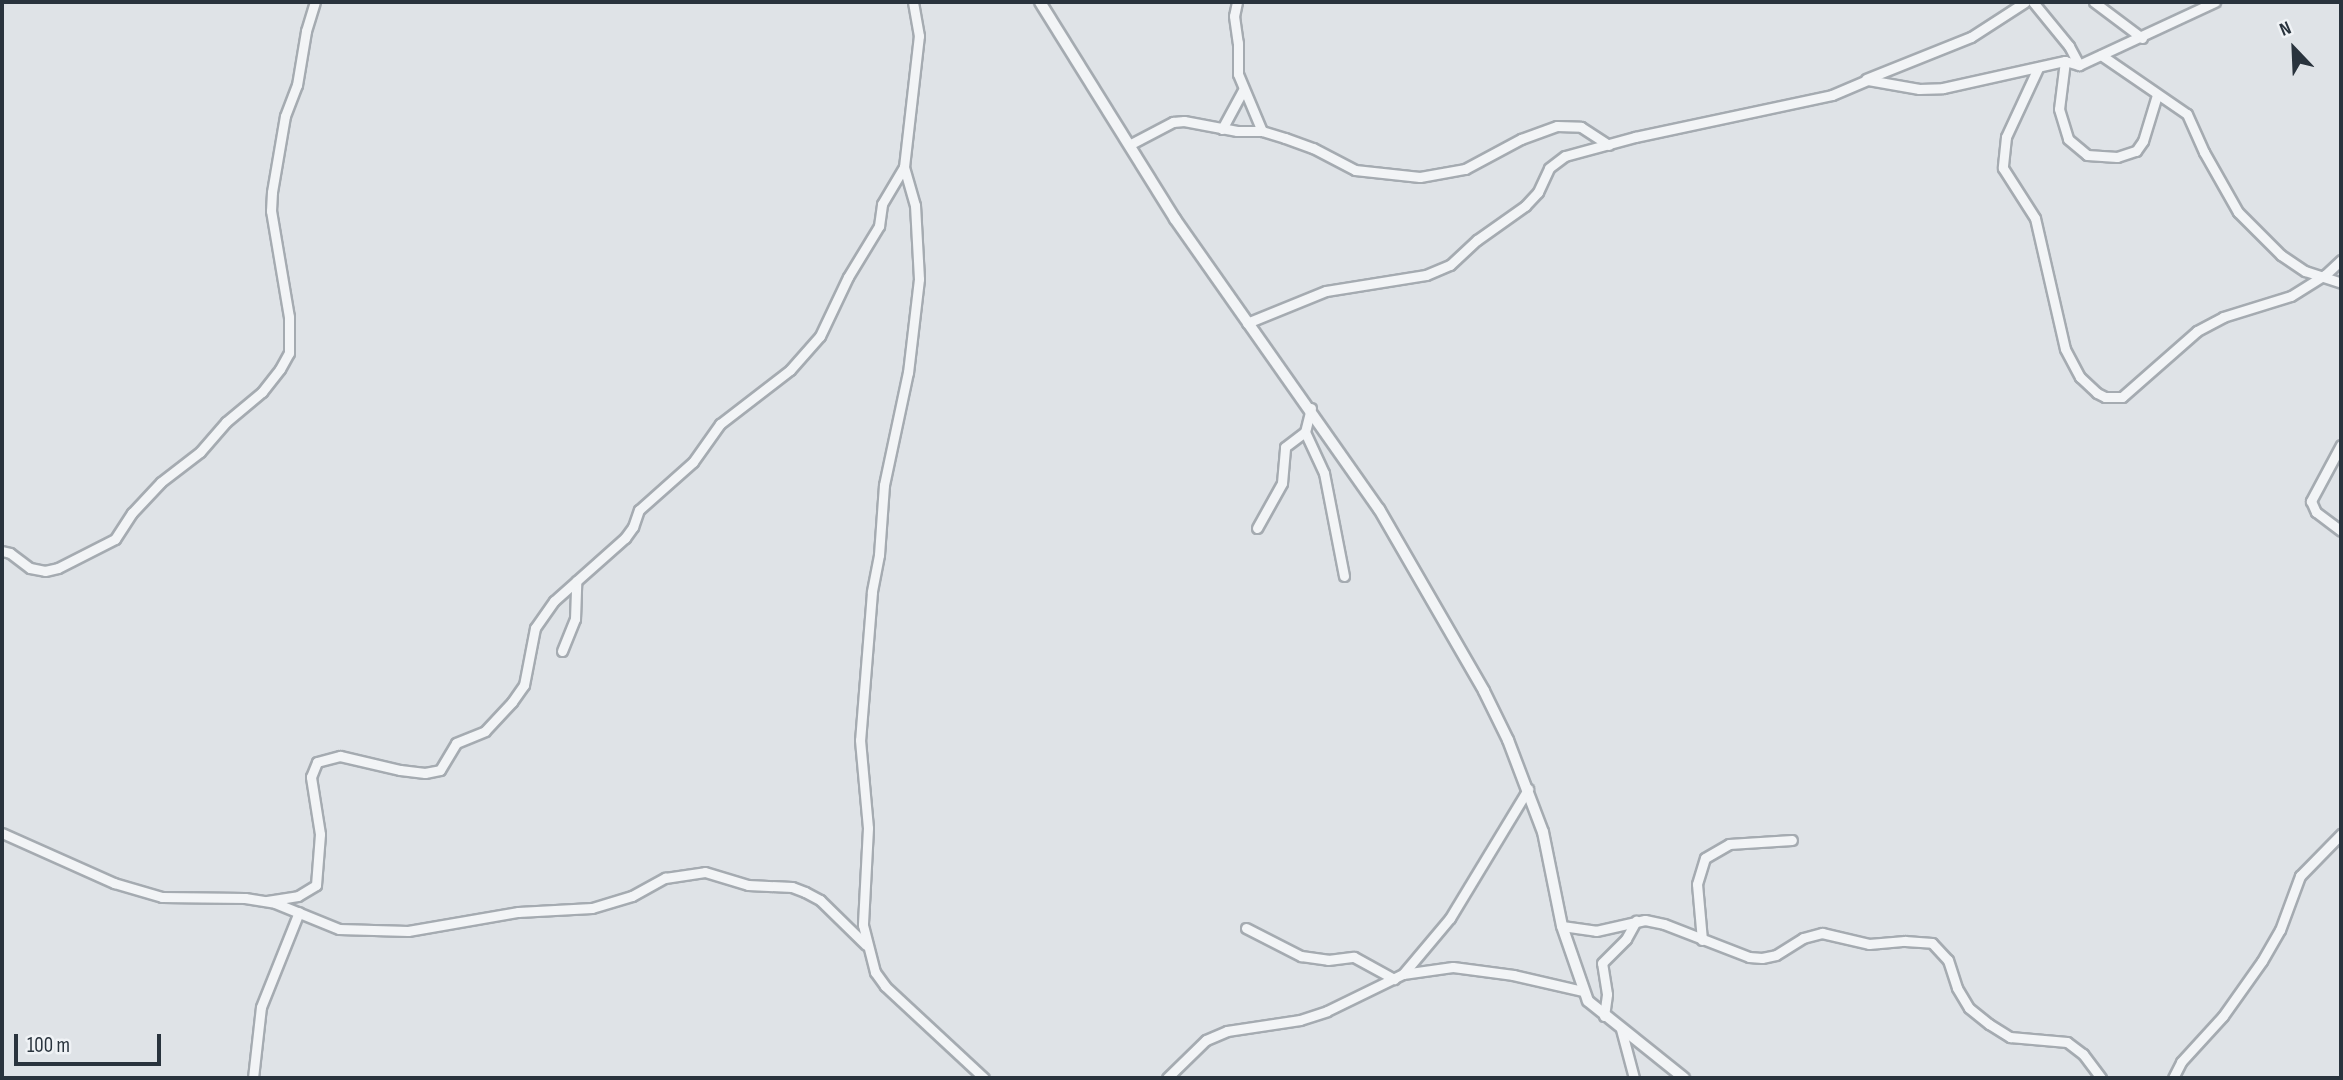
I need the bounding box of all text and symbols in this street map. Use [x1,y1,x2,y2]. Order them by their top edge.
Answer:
north arrow [2259,14,2329,84]
text: N [2276,17,2295,42]
scale bar [18,1020,164,1064]
text: 100 m [27,1033,70,1058]

